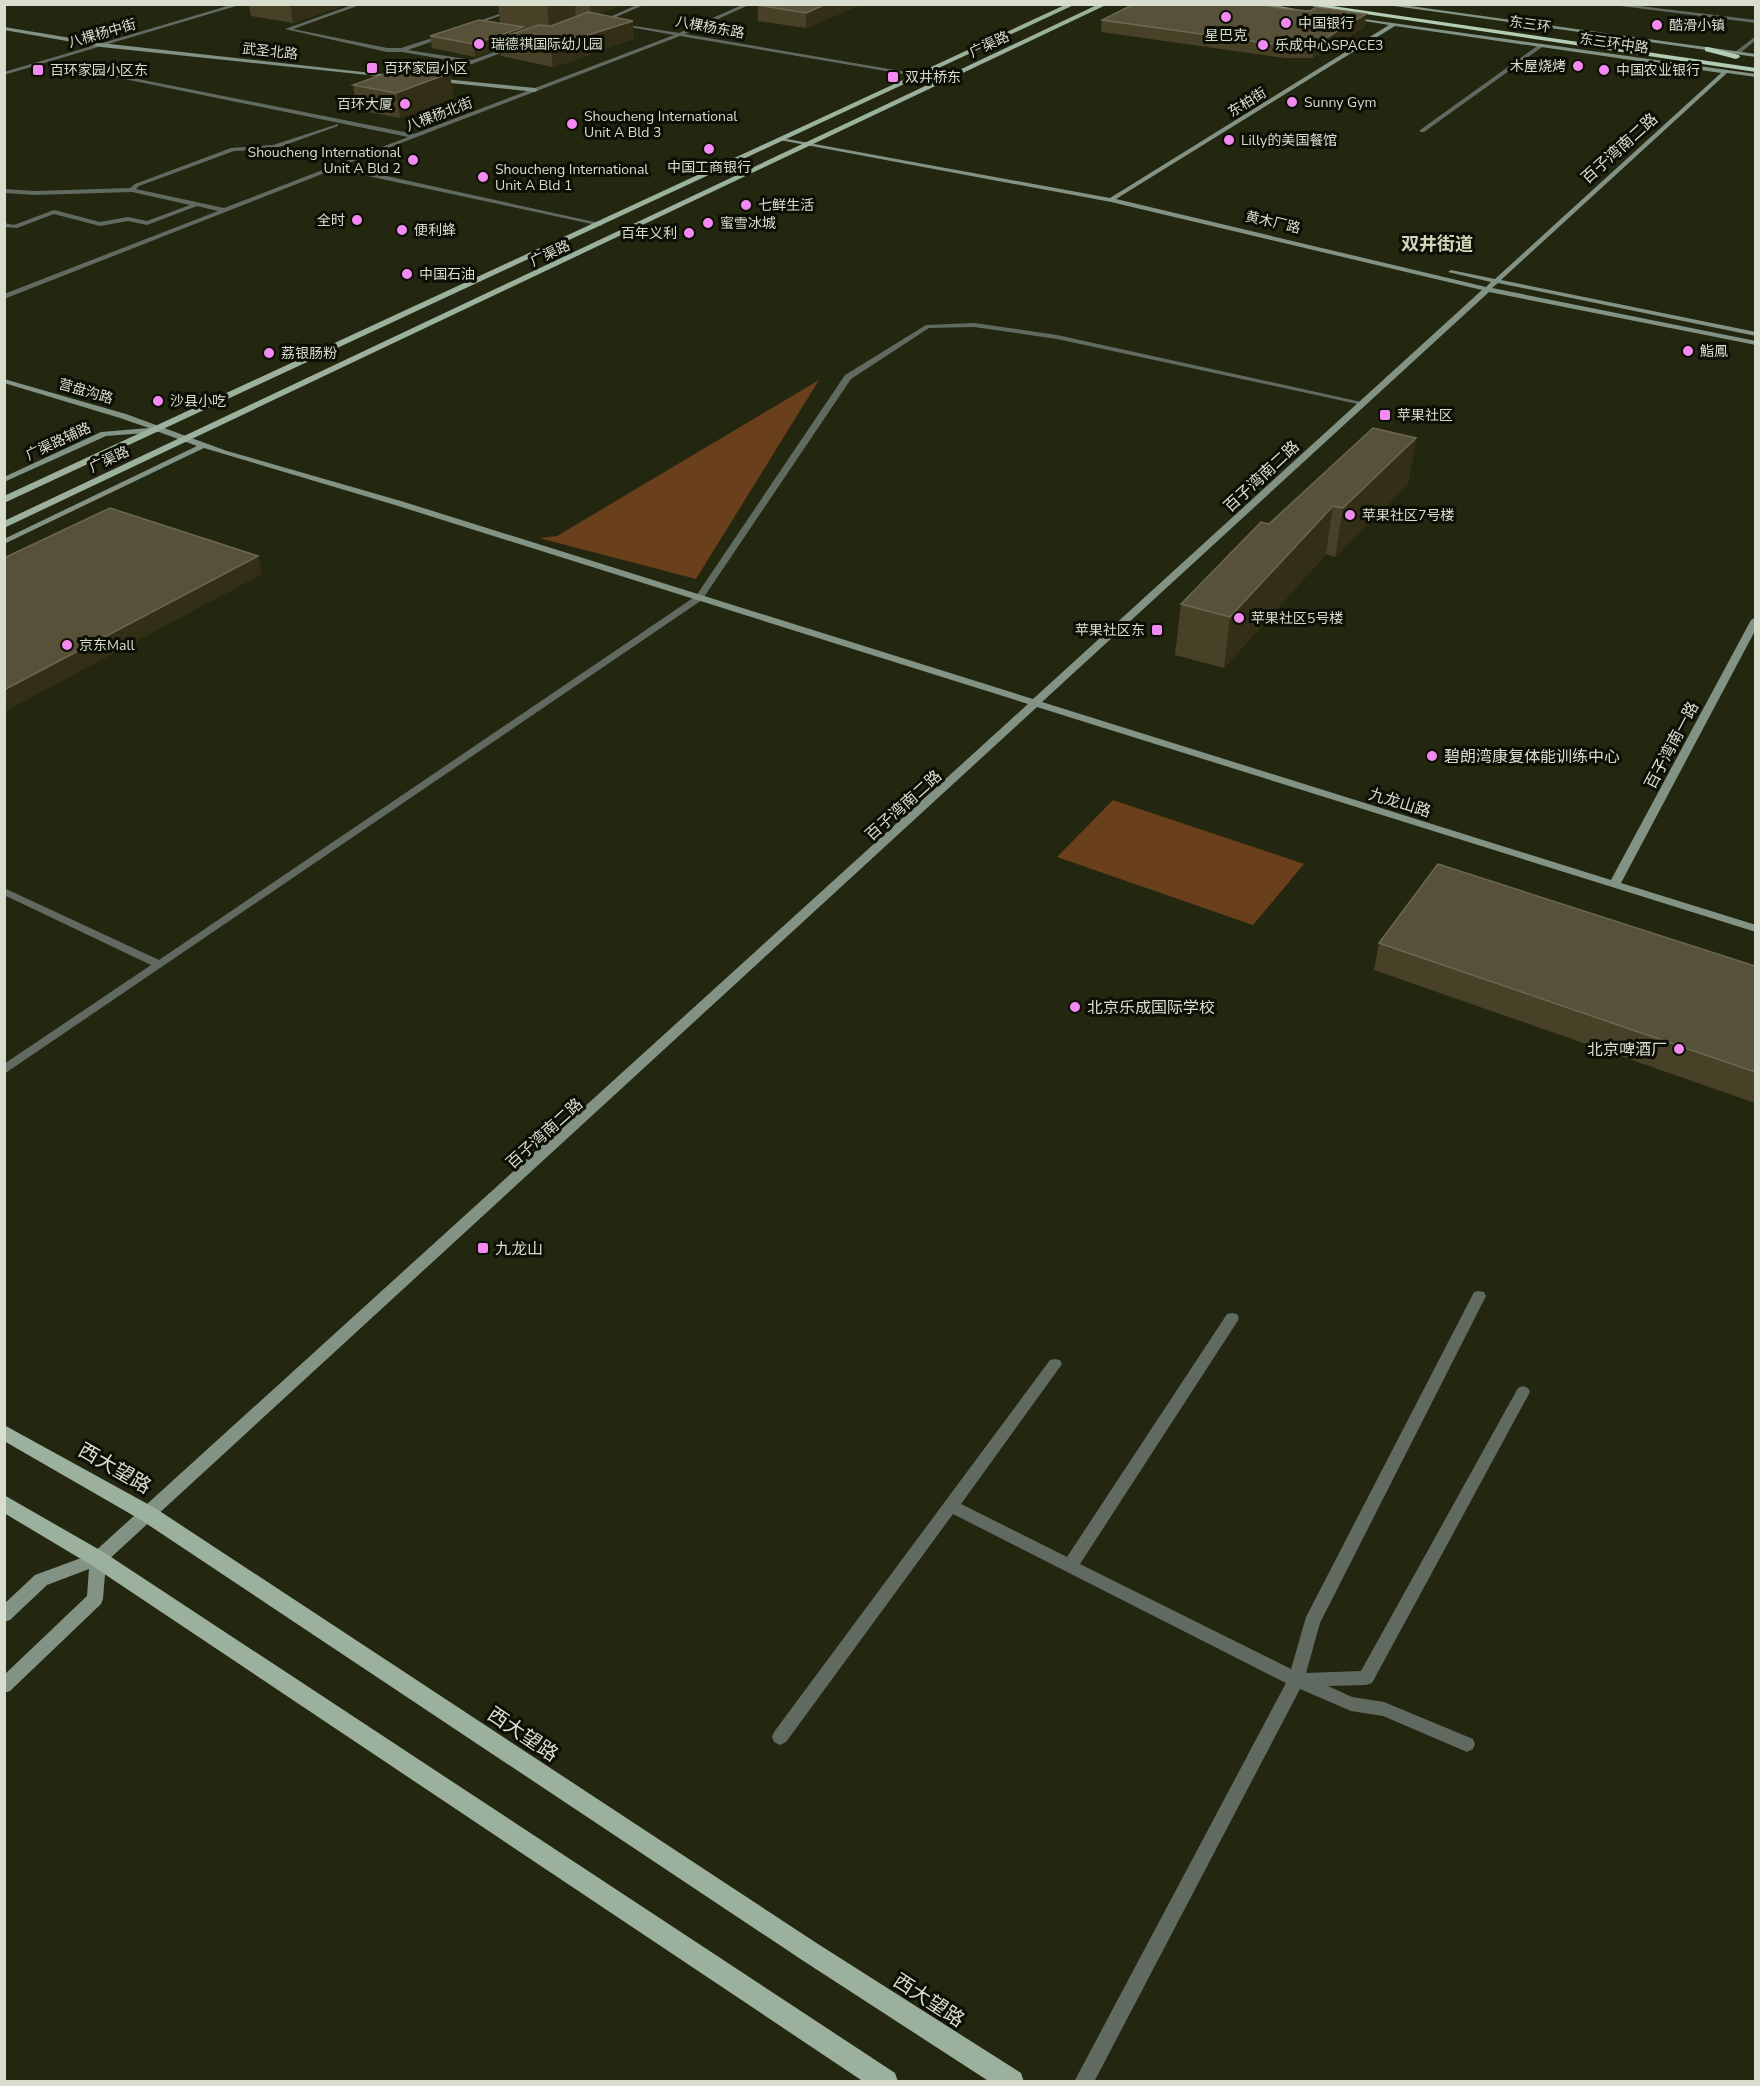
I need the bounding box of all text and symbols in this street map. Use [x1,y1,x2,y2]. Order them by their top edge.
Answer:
marker: 星巴克 [1219,10,1233,24]
street label: 八棵杨东路 [674,12,746,43]
street label: 东三环 [1508,12,1552,37]
place label: 中国银行 [1298,14,1354,33]
street label: 八棵杨中街 [66,15,138,52]
marker: 中国银行 [1279,16,1293,30]
place label: 酷滑小镇 [1669,16,1725,35]
marker: 酷滑小镇 [1650,18,1664,32]
place label: 星巴克 [1205,26,1247,45]
street label: 广渠路 [966,27,1012,62]
street label: 东三环中路 [1578,29,1650,58]
place label: 瑞德祺国际幼儿园 [491,35,603,54]
place label: 乐成中心SPACE3 [1275,36,1384,55]
marker: 瑞德祺国际幼儿园 [472,37,486,51]
marker: 乐成中心SPACE3 [1256,38,1270,52]
street label: 武圣北路 [241,39,299,64]
place label: 木屋烧烤 [1510,57,1566,76]
place label: 百环家园小区 [384,59,468,78]
marker: 木屋烧烤 [1571,59,1585,73]
place label: 百环家园小区东 [50,61,148,80]
marker: 百环家园小区 [365,61,379,75]
place label: 中国农业银行 [1616,61,1700,80]
marker: 百环家园小区东 [31,63,45,77]
marker: 中国农业银行 [1597,63,1611,77]
place label: 双井桥东 [905,68,961,87]
marker: 双井桥东 [886,70,900,84]
street label: 东柏街 [1224,83,1270,122]
street label: 八棵杨北街 [403,93,475,136]
place label: Sunny Gym [1304,93,1376,112]
place label: 百环大厦 [337,95,393,114]
marker: Sunny Gym [1285,95,1299,109]
marker: 百环大厦 [398,97,412,111]
place label: Shoucheng International Unit A Bld 3 [584,107,738,142]
street label: 百子湾南二路 [1577,108,1663,189]
marker: Shoucheng International Unit A Bld 3 [565,117,579,131]
place label: Lilly的美国餐馆 [1241,131,1337,150]
marker: Lilly的美国餐馆 [1222,133,1236,147]
marker: 中国工商银行 [702,142,716,156]
place label: Shoucheng International Unit A Bld 2 [248,143,402,178]
marker: Shoucheng International Unit A Bld 2 [406,153,420,167]
place label: 中国工商银行 [667,158,751,177]
place label: Shoucheng International Unit A Bld 1 [495,160,649,195]
marker: Shoucheng International Unit A Bld 1 [476,170,490,184]
place label: 七鲜生活 [758,196,814,215]
marker: 七鲜生活 [739,198,753,212]
street label: 黄木厂路 [1243,207,1302,238]
place label: 全时 [317,211,345,230]
marker: 全时 [350,213,364,227]
place label: 蜜雪冰城 [720,214,776,233]
marker: 蜜雪冰城 [701,216,715,230]
place label: 便利蜂 [414,221,456,240]
marker: 便利蜂 [395,223,409,237]
place label: 百年义利 [621,224,677,243]
marker: 百年义利 [682,226,696,240]
district label: 双井街道 [1401,232,1473,256]
street label: 广渠路 [527,236,573,271]
place label: 中国石油 [419,265,475,284]
marker: 中国石油 [400,267,414,281]
place label: 鮨鳳 [1700,342,1728,361]
place label: 荔银肠粉 [281,344,337,363]
marker: 鮨鳳 [1681,344,1695,358]
marker: 荔银肠粉 [262,346,276,360]
street label: 营盘沟路 [56,375,115,408]
place label: 沙县小吃 [170,392,226,411]
marker: 沙县小吃 [151,394,165,408]
place label: 苹果社区 [1397,406,1453,425]
marker: 苹果社区 [1378,408,1392,422]
street label: 广渠路辅路 [22,418,94,465]
street label: 百子湾南二路 [1219,436,1304,518]
street label: 广渠路 [86,442,132,477]
place label: 苹果社区7号楼 [1362,506,1454,525]
marker: 苹果社区7号楼 [1343,508,1357,522]
place label: 苹果社区5号楼 [1251,609,1343,628]
marker: 苹果社区5号楼 [1232,611,1246,625]
place label: 苹果社区东 [1075,621,1145,640]
marker: 苹果社区东 [1150,623,1164,637]
place label: 京东Mall [79,636,136,655]
marker: 京东Mall [60,638,74,652]
street label: 百子湾南一路 [1640,698,1704,793]
place label: 碧朗湾康复体能训练中心 [1444,746,1620,768]
marker: 碧朗湾康复体能训练中心 [1425,749,1439,763]
street label: 百子湾南二路 [861,765,947,846]
street label: 九龙山路 [1366,783,1434,823]
place label: 北京乐成国际学校 [1087,997,1215,1019]
marker: 北京乐成国际学校 [1068,1000,1082,1014]
place label: 北京啤酒厂 [1587,1039,1667,1061]
marker: 北京啤酒厂 [1672,1042,1686,1056]
street label: 百子湾南二路 [502,1093,588,1174]
place label: 九龙山 [495,1238,543,1260]
marker: 九龙山 [476,1241,490,1255]
street label: 西大望路 [73,1437,156,1500]
street label: 西大望路 [482,1701,563,1768]
street label: 西大望路 [888,1967,970,2034]

